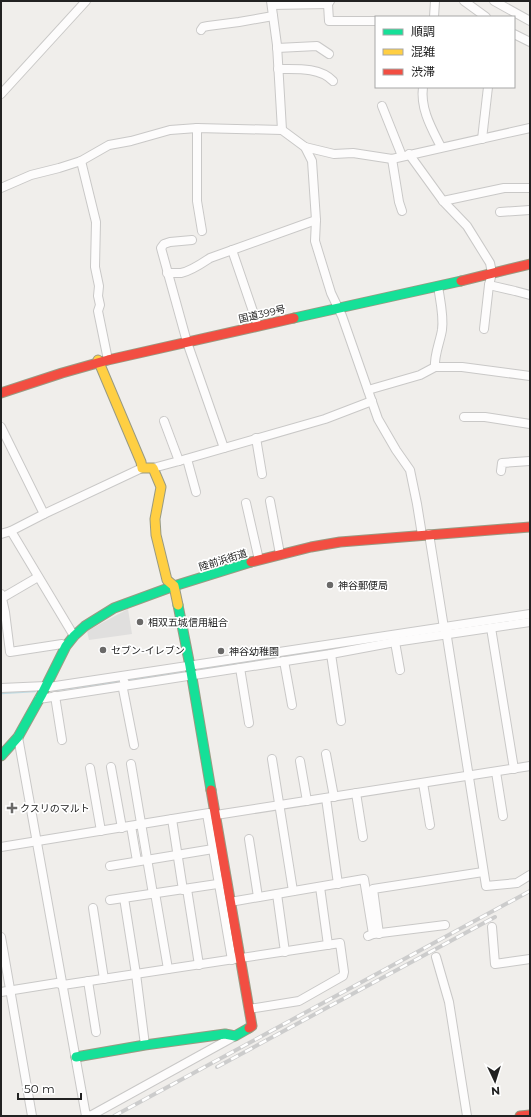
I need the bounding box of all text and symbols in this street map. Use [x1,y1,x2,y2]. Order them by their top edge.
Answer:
legend [375,16,515,88]
text: 順調 [411,24,435,39]
text: 混雑 [411,44,435,59]
text: 渋滞 [411,64,435,79]
street label: 国道399号 [237,302,287,326]
street label: 陸前浜街道 [197,546,249,574]
place label: 神谷郵便局 [338,579,388,592]
marker: 神谷郵便局 [325,580,335,590]
place label: 相双五城信用組合 [148,616,228,629]
marker: 相双五城信用組合 [135,617,145,627]
place label: セブン-イレブン [111,644,185,657]
marker: セブン-イレブン [98,645,108,655]
place label: 神谷幼稚園 [229,645,279,658]
marker: 神谷幼稚園 [216,646,226,656]
place label: クスリのマルト [20,802,90,815]
marker: クスリのマルト [7,803,17,813]
north arrow [475,1061,515,1101]
scale bar [18,1075,81,1101]
text: 50 m [24,1081,55,1096]
text: N [491,1084,501,1098]

